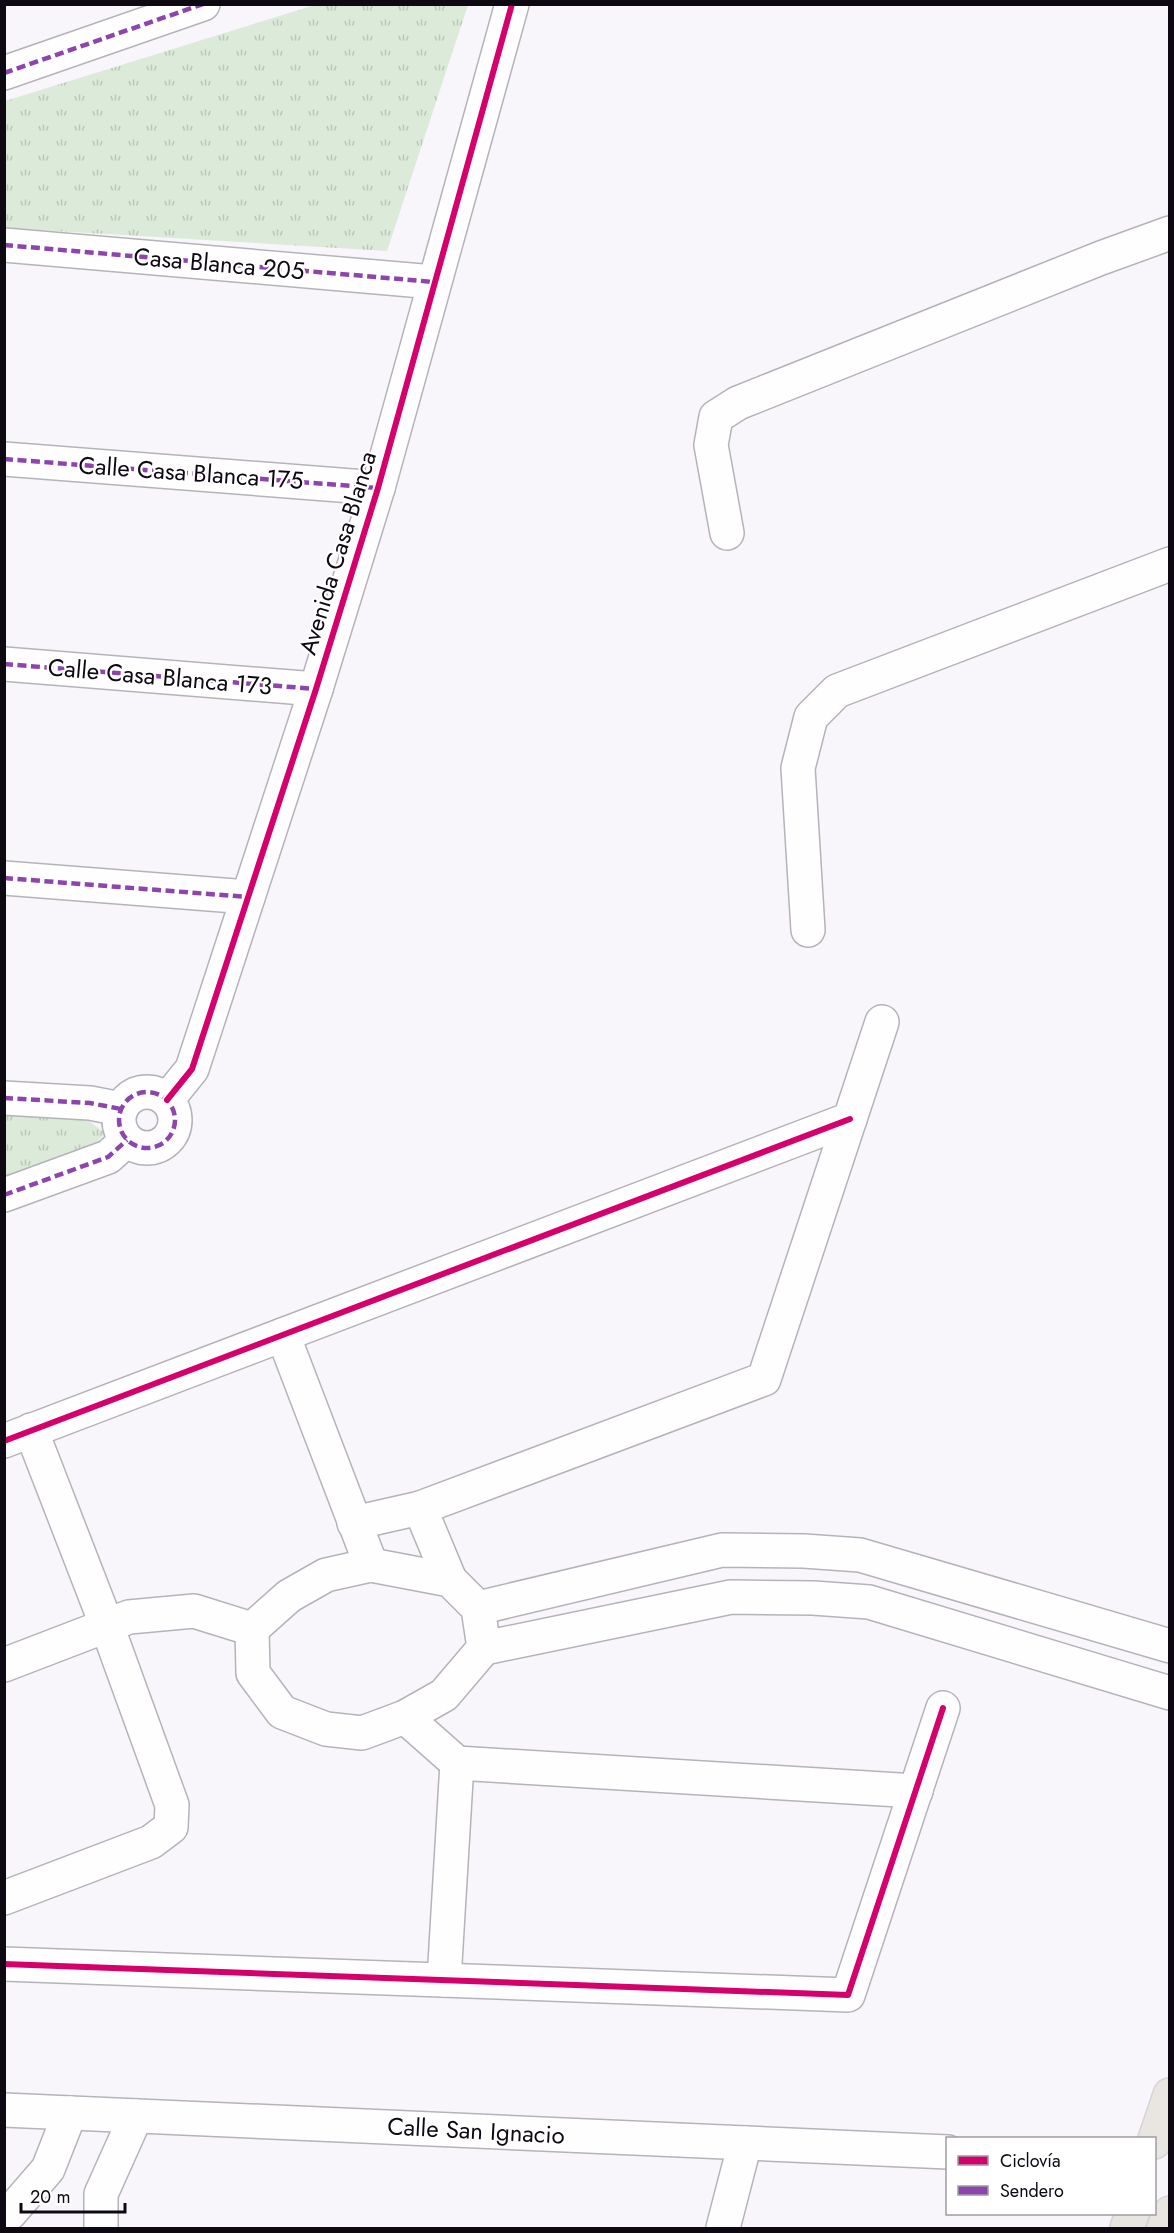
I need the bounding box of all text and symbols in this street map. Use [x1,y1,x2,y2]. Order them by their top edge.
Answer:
street label: Casa Blanca 205 [132,239,306,288]
street label: Calle Casa Blanca 175 [77,447,305,498]
street label: Avenida Casa Blanca [290,447,385,659]
street label: Calle Casa Blanca 173 [47,649,274,704]
street label: Calle San Ignacio [386,2108,566,2153]
legend [946,2137,1156,2215]
text: Ciclovía [1000,2148,1061,2174]
scale bar [21,2176,124,2214]
text: Sendero [1000,2178,1064,2204]
text: 20 m [30,2184,70,2210]

